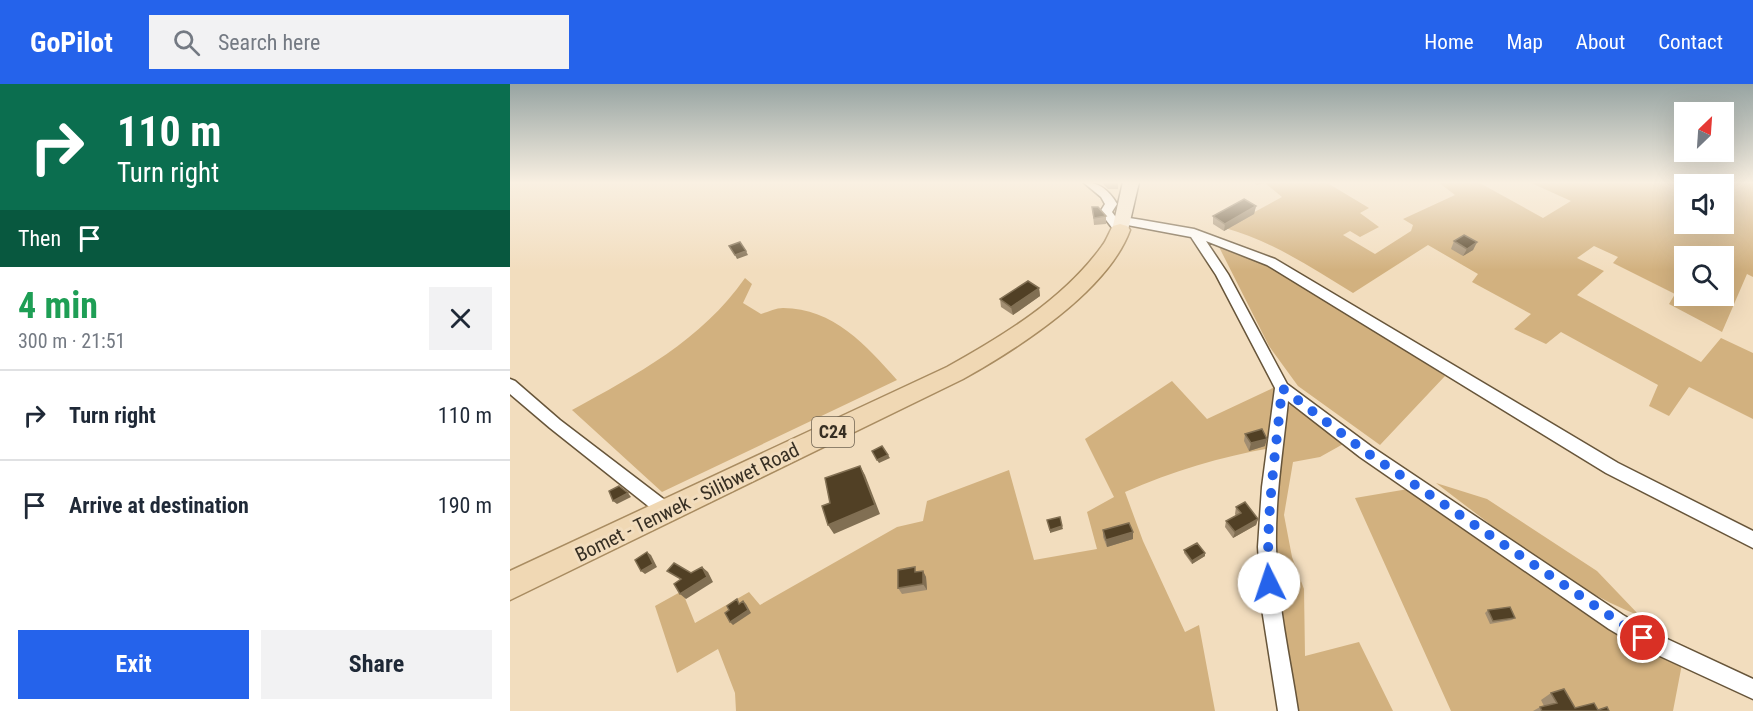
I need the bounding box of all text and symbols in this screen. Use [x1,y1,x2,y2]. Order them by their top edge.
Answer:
search box [149,15,569,69]
text: GoPilot [30,26,113,59]
icon: search [170,26,203,59]
text: Search here [218,30,320,55]
text: Home [1424,30,1474,54]
text: Map [1507,30,1543,54]
text: About [1576,30,1625,54]
text: Contact [1658,30,1723,54]
north arrow [1674,102,1734,162]
map controls [1674,102,1734,306]
text: 110 m [117,107,222,156]
icon: right [18,108,96,186]
text: Turn right [117,157,219,189]
button: sound [1674,174,1734,234]
icon: arrive [73,222,106,255]
text: Then [18,226,61,251]
button: search [1674,246,1734,306]
text: 4 min [18,285,98,327]
button: close [429,287,492,350]
text: 300 m · 21:51 [18,329,125,353]
icon: right [18,399,51,432]
text: Turn right [69,403,156,428]
text: 110 m [438,403,492,428]
road number: C24 [812,417,854,447]
street label: Bomet - Tenwek - Silibwet Road [571,437,803,567]
icon: arrive [18,489,51,522]
text: Arrive at destination [69,493,249,518]
text: 190 m [438,493,492,518]
position arrow [1237,551,1301,615]
pin [1617,612,1668,663]
icon: arrive [1626,621,1659,654]
button: Exit [18,630,249,699]
button: Share [261,630,492,699]

